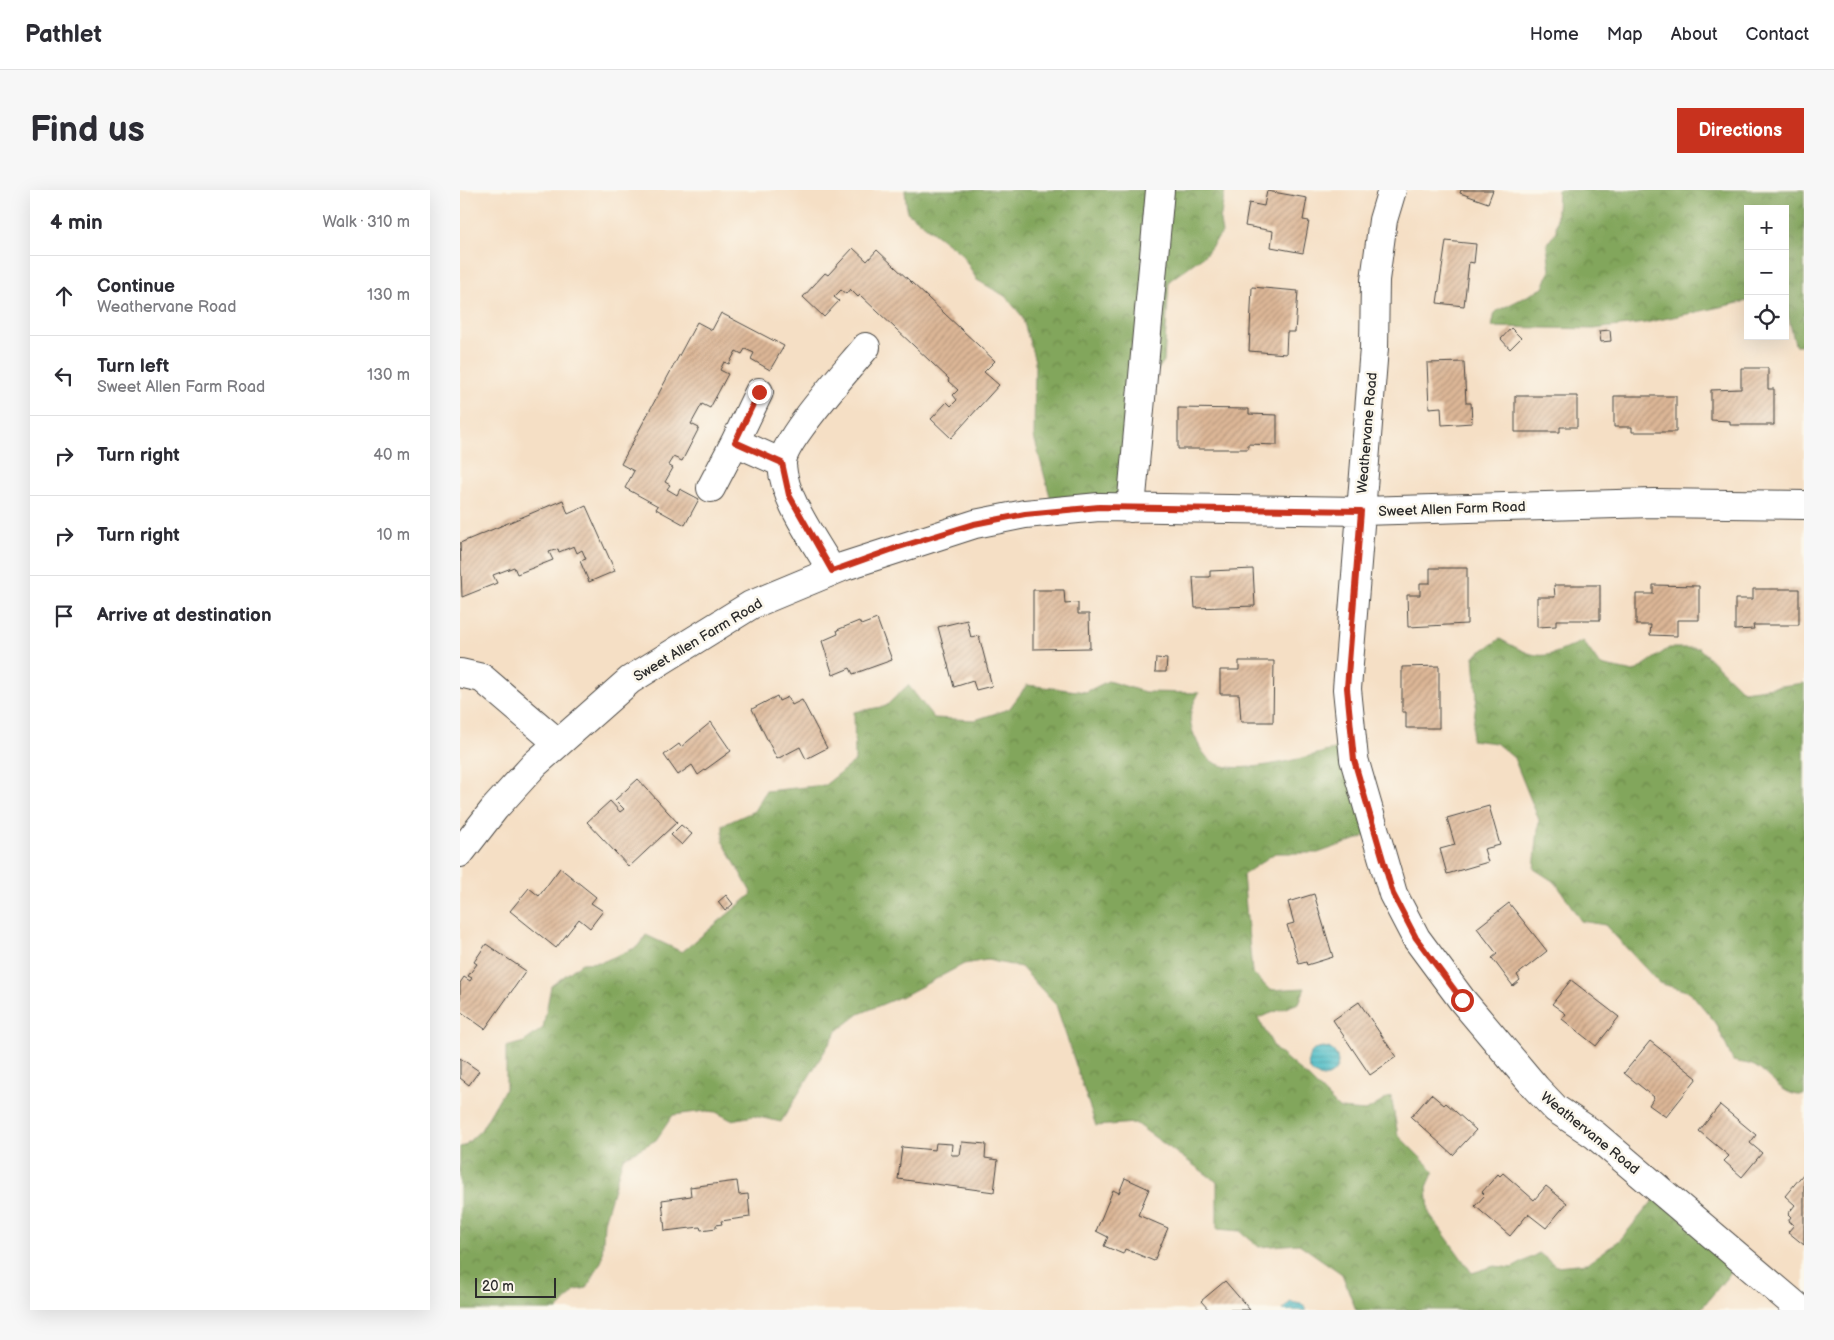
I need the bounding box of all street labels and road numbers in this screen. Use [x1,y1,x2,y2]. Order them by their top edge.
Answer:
street label: Weathervane Road [1353,372,1381,494]
street label: Sweet Allen Farm Road [1378,498,1526,520]
street label: Sweet Allen Farm Road [631,595,765,685]
street label: Weathervane Road [1537,1088,1643,1178]

